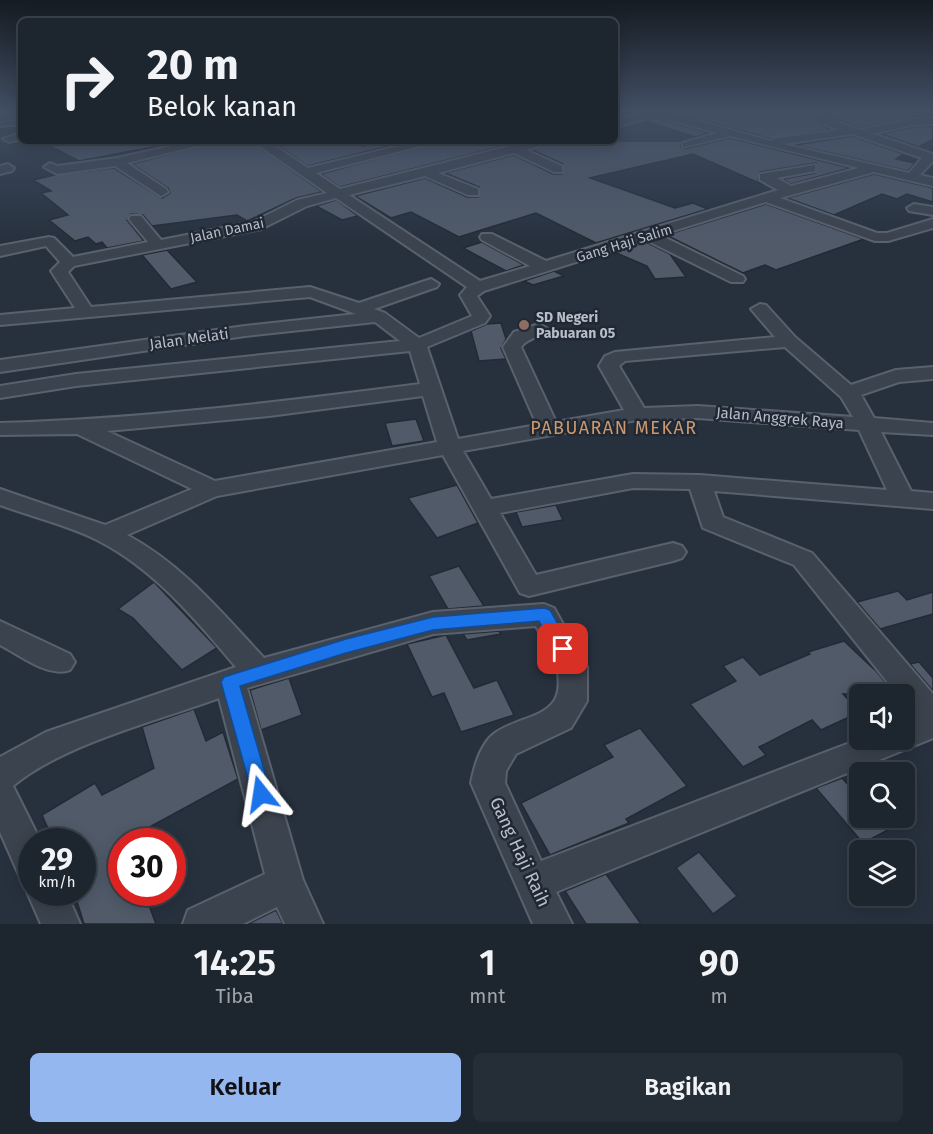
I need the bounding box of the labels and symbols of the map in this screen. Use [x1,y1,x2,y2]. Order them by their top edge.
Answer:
street label: Jalan Damai [188,214,266,247]
street label: Gang Haji Salim [574,221,674,266]
place label: SD Negeri Pabuaran 05 [536,309,616,342]
marker: SD Negeri Pabuaran 05 [517,318,531,332]
street label: Jalan Melati [148,325,230,353]
street label: Jalan Anggrek Raya [715,403,845,433]
district label: PABUARAN MEKAR [530,417,698,439]
pin [537,623,588,674]
position arrow [229,762,293,826]
street label: Gang Haji Raih [485,794,555,910]
speed limit sign: 30 [108,828,186,906]

